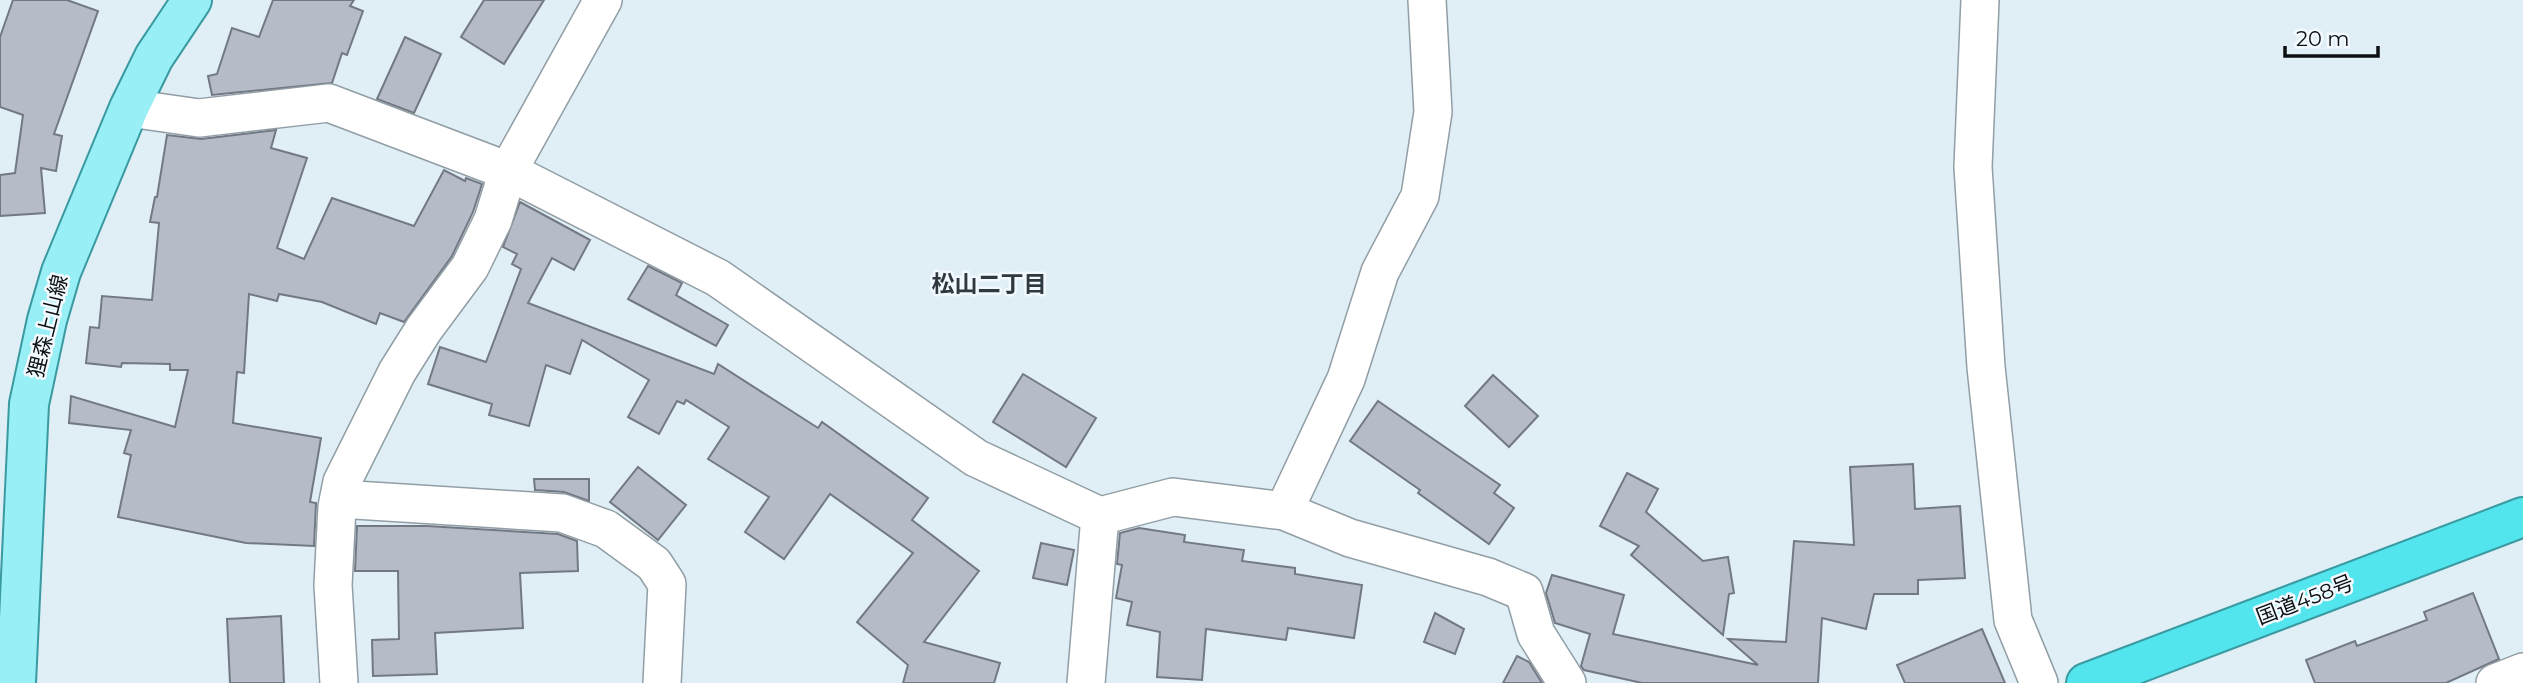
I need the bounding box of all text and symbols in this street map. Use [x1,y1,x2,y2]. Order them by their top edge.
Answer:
scale bar [2285,14,2378,58]
text: 20 m [2296,26,2350,51]
district label: 松山二丁目 [932,270,1047,298]
street label: 狸森上山線 [23,272,72,380]
street label: 国道458号 [2253,570,2357,630]

